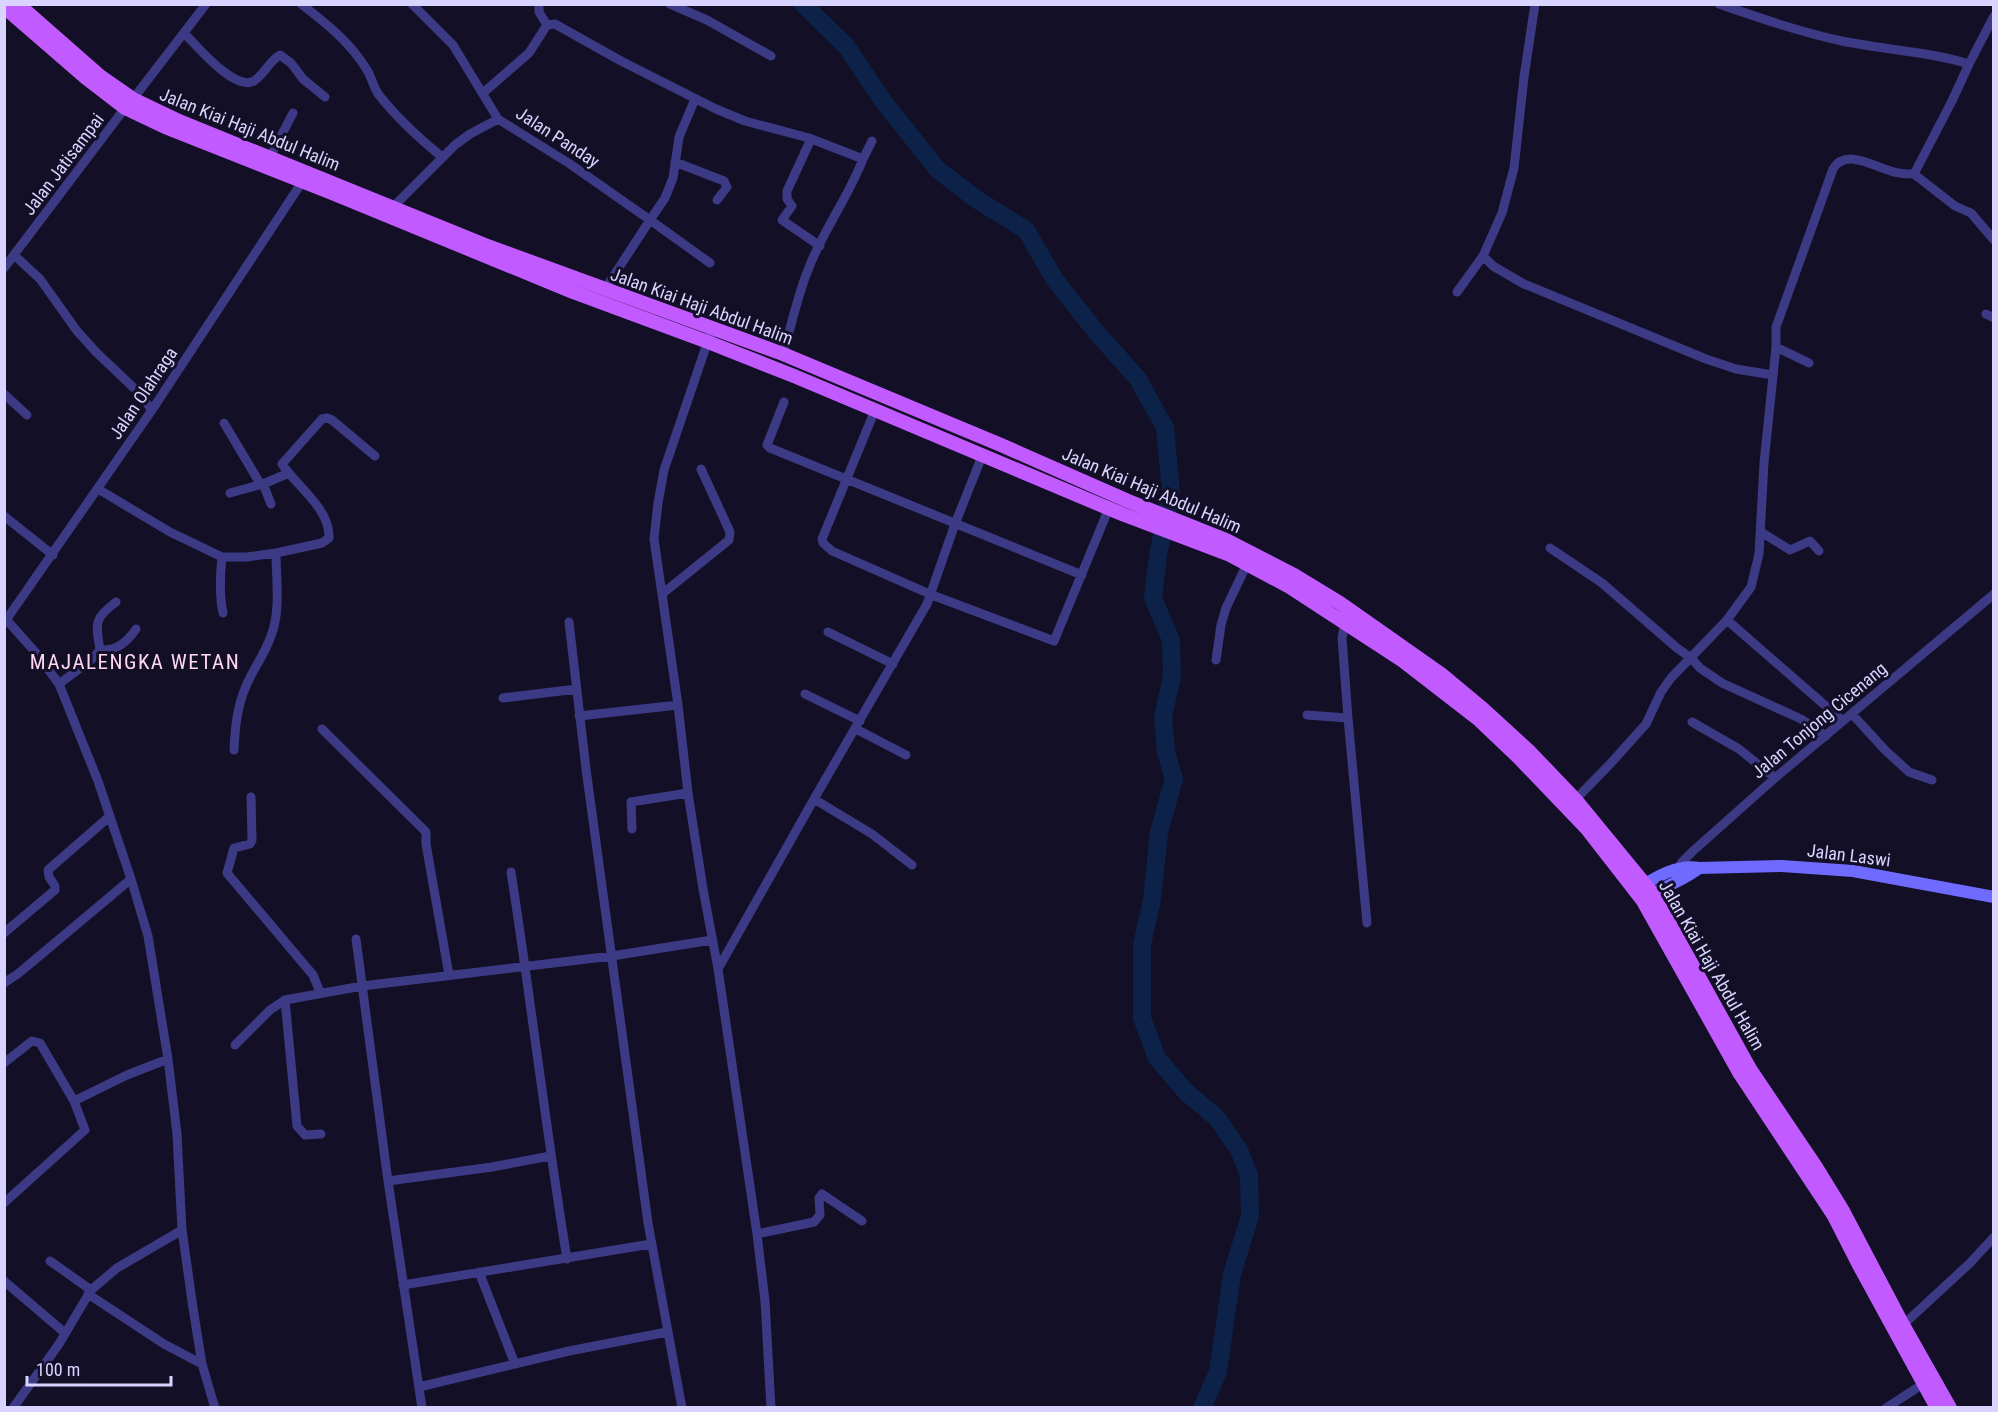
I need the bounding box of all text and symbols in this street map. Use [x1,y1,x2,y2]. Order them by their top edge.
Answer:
street label: Jalan Kiai Haji Abdul Halim [157,83,343,175]
street label: Jalan Panday [512,102,604,172]
street label: Jalan Jatisampai [18,109,108,219]
street label: Jalan Kiai Haji Abdul Halim [608,263,796,349]
street label: Jalan Olahraga [105,343,181,443]
street label: Jalan Kiai Haji Abdul Halim [1059,443,1245,537]
district label: MAJALENGKA WETAN [30,650,240,674]
street label: Jalan Tonjong Cicenang [1747,657,1891,783]
street label: Jalan Laswi [1806,839,1892,871]
street label: Jalan Kiai Haji Abdul Halim [1655,876,1769,1054]
scale bar [27,1349,171,1387]
text: 100 m [36,1359,80,1380]

